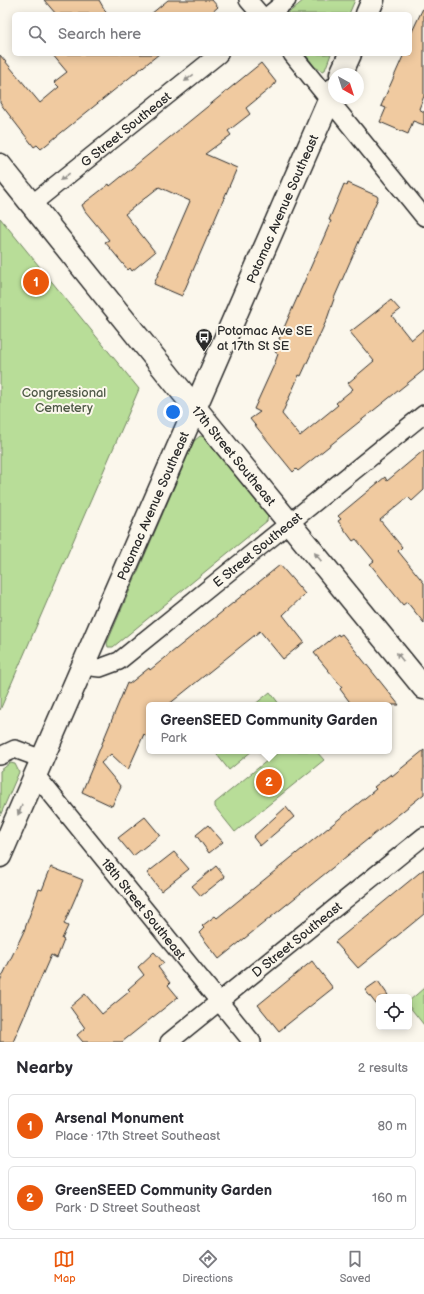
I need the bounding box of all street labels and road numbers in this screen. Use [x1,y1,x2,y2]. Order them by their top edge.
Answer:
street label: G Street Southeast [78,89,175,171]
street label: Potomac Avenue Southeast [243,132,322,286]
street label: 17th Street Southeast [188,403,279,509]
street label: Potomac Avenue Southeast [114,429,193,583]
street label: E Street Southeast [210,509,305,591]
street label: 18th Street Southeast [97,855,189,963]
street label: D Street Southeast [249,899,345,981]

